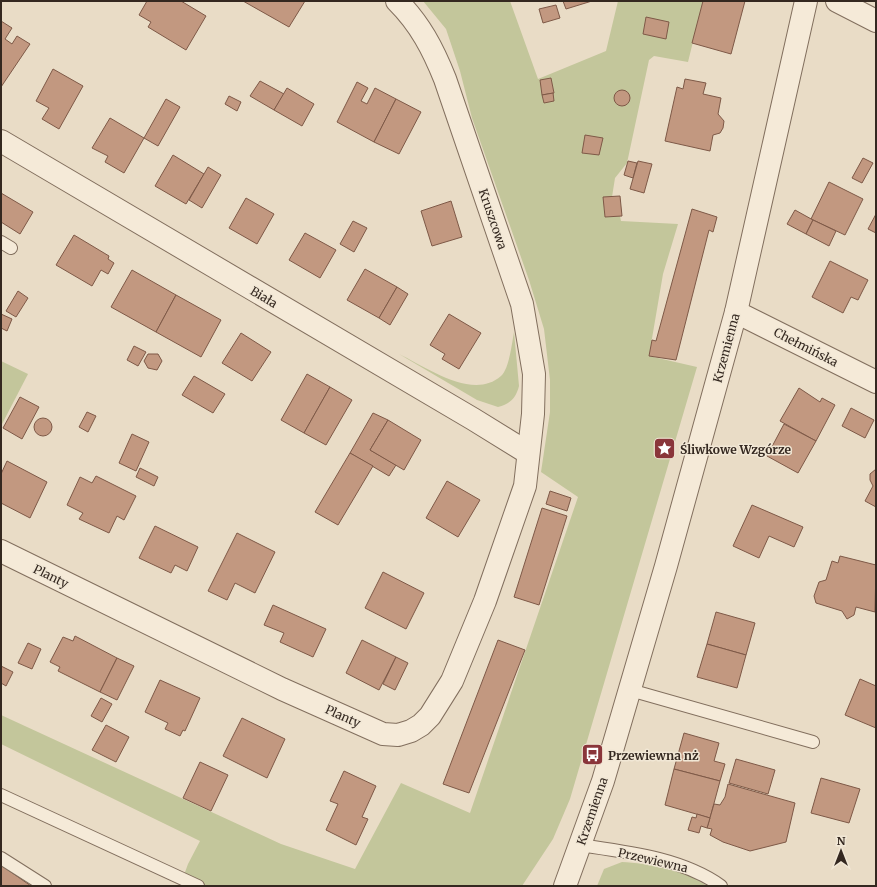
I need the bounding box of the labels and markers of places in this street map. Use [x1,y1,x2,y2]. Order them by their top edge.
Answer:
place icon: Śliwkowe Wzgórze [652,436,678,462]
place label: Śliwkowe Wzgórze [680,442,792,457]
bus stop icon: Przewiewna nż [580,742,606,768]
place label: Przewiewna nż [608,748,699,763]

